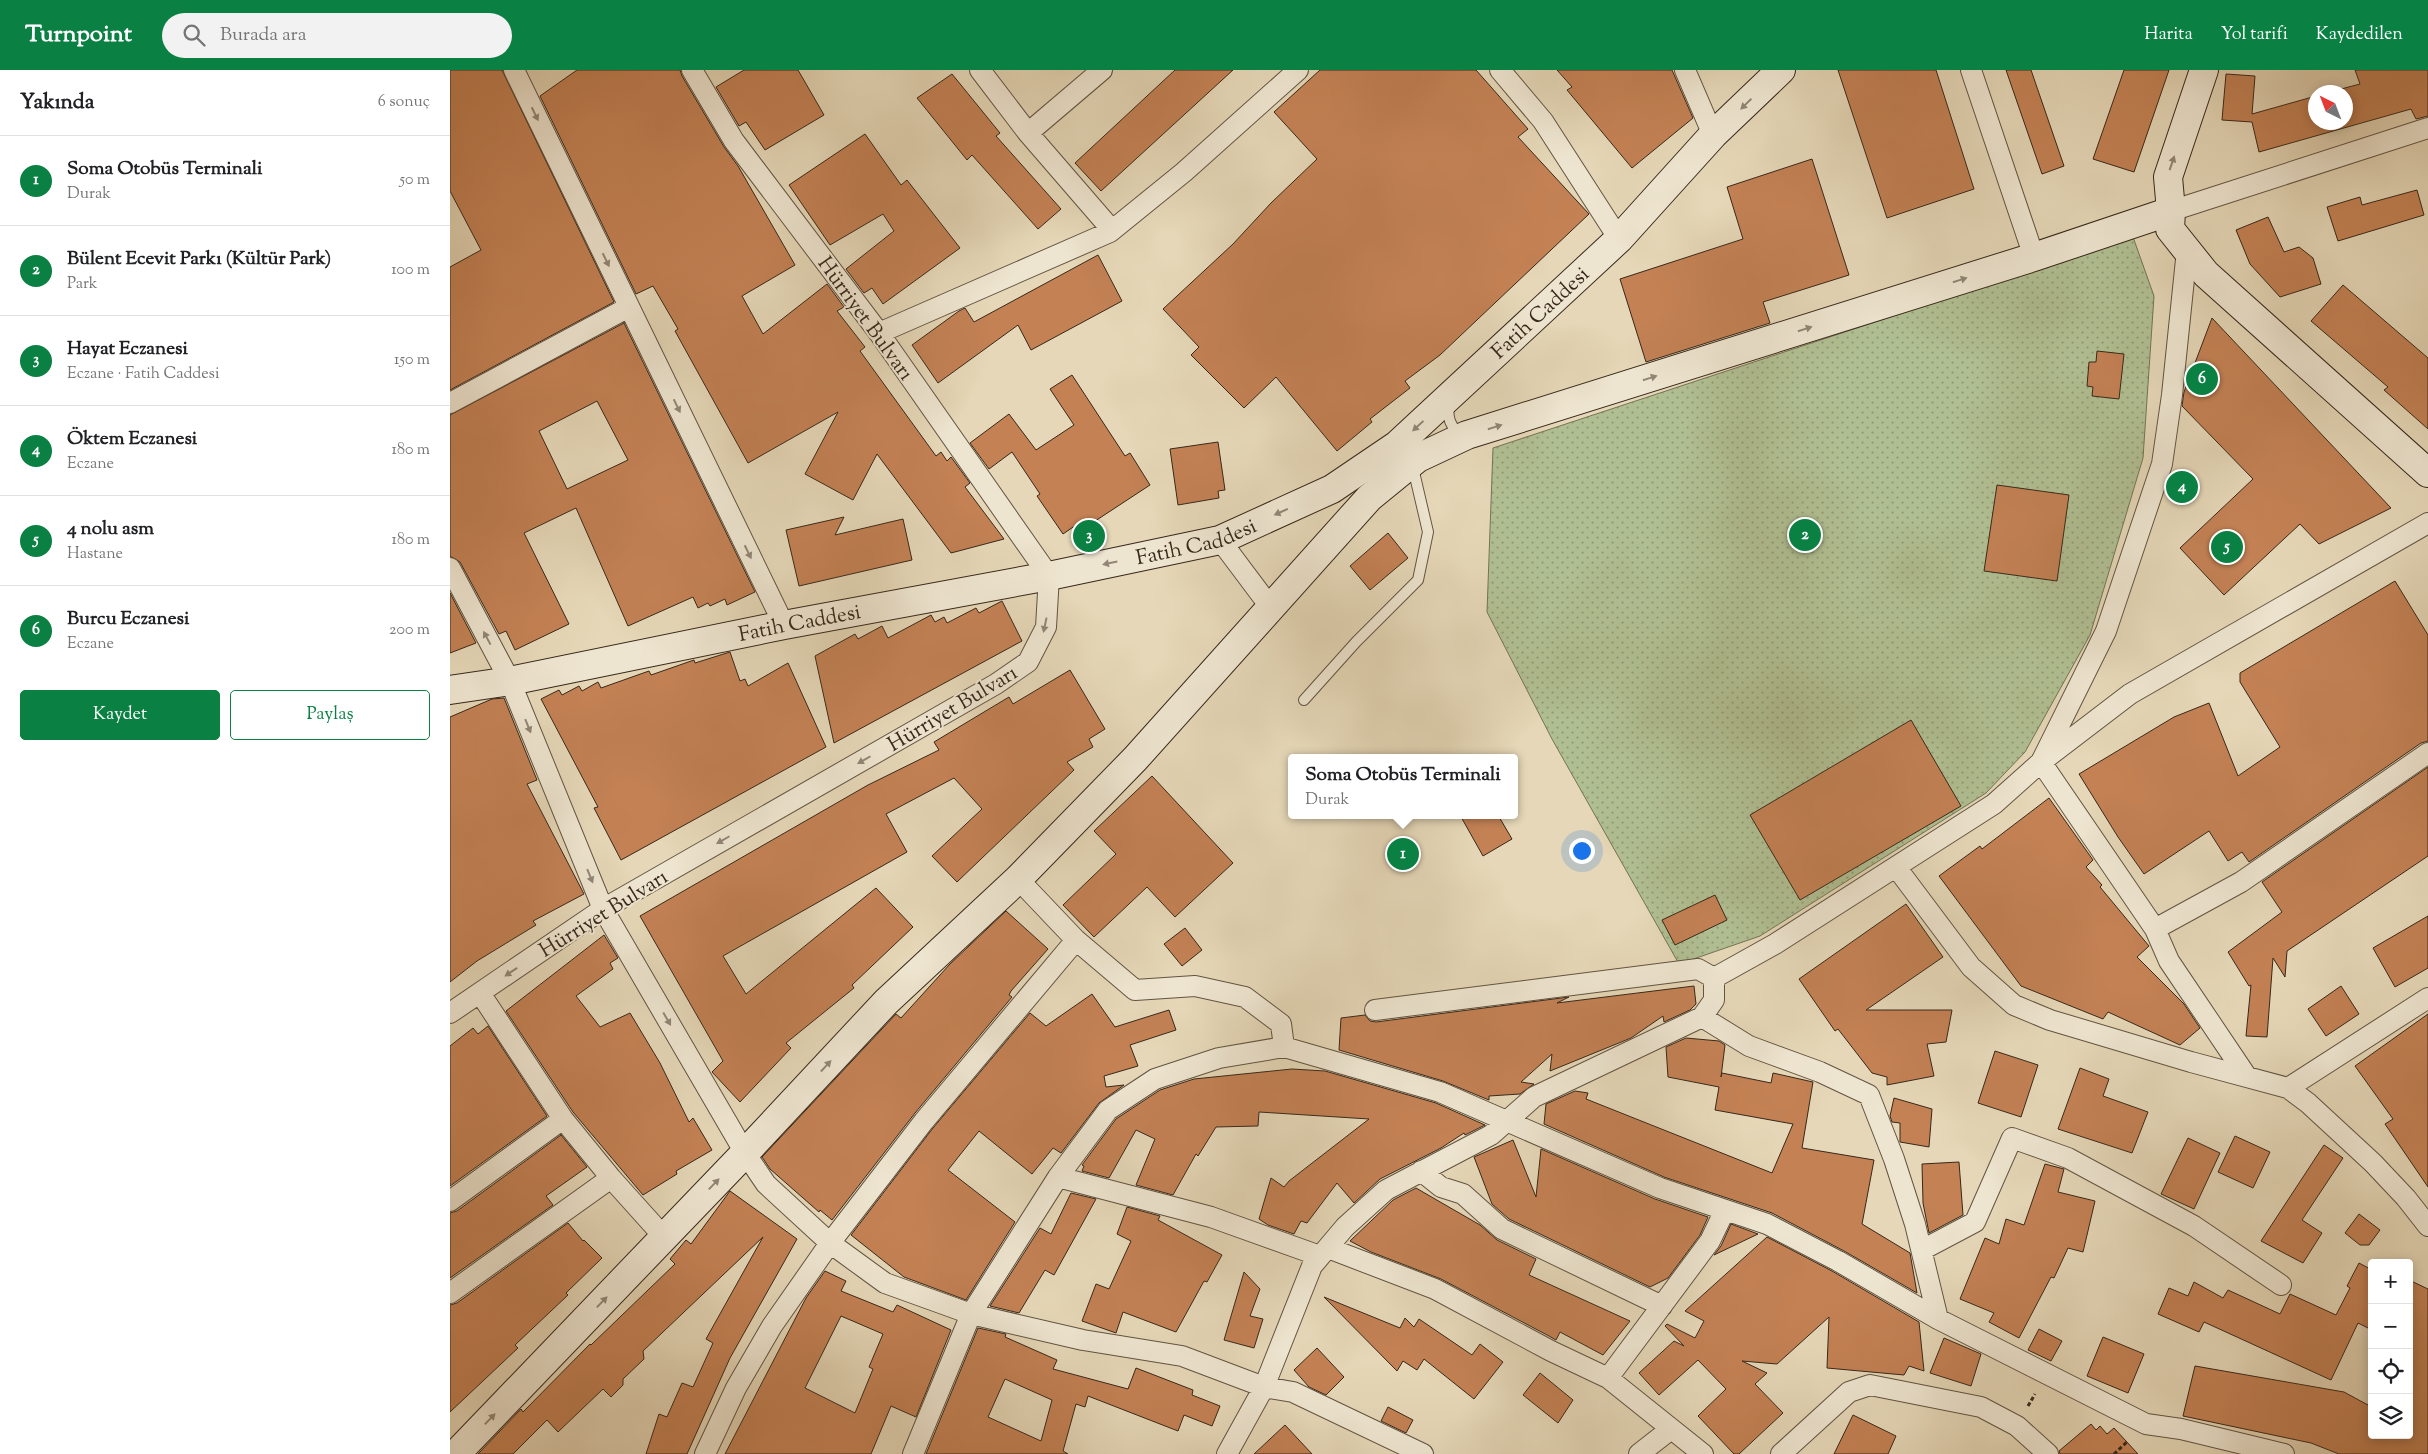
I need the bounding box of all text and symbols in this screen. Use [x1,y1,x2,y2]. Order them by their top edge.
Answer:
search box [162,13,512,58]
text: Turnpoint [25,18,132,52]
icon: search [180,21,208,49]
text: Burada ara [220,22,306,49]
text: Harita [2144,22,2193,48]
text: Yol tarifi [2221,22,2288,48]
text: Kaydedilen [2316,22,2403,48]
north arrow [2308,85,2353,130]
text: Yakında [20,88,94,118]
text: 6 sonuç [378,91,430,114]
one-way arrow [1740,98,1752,110]
one-way arrow [531,107,539,121]
one-way arrow [2168,155,2176,170]
text: Soma Otobüs Terminali [67,156,262,183]
text: 1 [33,169,39,192]
text: 50 m [399,169,430,192]
text: Durak [67,183,111,206]
text: Bülent Ecevit Parkı (Kültür Park) [67,246,331,273]
street label: Hürriyet Bulvarı [809,251,920,387]
one-way arrow [602,253,610,267]
text: 2 [32,259,40,282]
text: 100 m [391,259,430,282]
street label: Fatih Caddesi [1485,261,1597,367]
text: Park [67,273,98,296]
one-way arrow [1953,276,1968,284]
one-way arrow [1798,325,1813,333]
text: Hayat Eczanesi [67,336,188,363]
text: 3 [33,349,39,372]
text: 150 m [394,349,430,372]
pin: 6 [2186,360,2218,398]
text: Eczane · Fatih Caddesi [67,363,219,386]
one-way arrow [1643,374,1658,382]
one-way arrow [673,399,681,413]
one-way arrow [1412,420,1424,432]
one-way arrow [1488,422,1503,430]
text: Öktem Eczanesi [67,426,197,453]
text: 4 [32,439,40,462]
text: 180 m [391,439,430,462]
text: Eczane [67,453,114,476]
pin: 4 [2166,468,2198,506]
one-way arrow [1274,508,1288,516]
street label: Fatih Caddesi [1134,512,1262,574]
text: 4 nolu asm [67,516,154,543]
pin: 2 [1789,516,1821,554]
pin: 3 [1073,517,1105,555]
pin: 5 [2211,528,2243,566]
text: 5 [33,529,39,552]
text: 180 m [391,529,430,552]
text: Hastane [67,543,123,566]
one-way arrow [745,545,753,559]
one-way arrow [1102,559,1117,567]
street label: Fatih Caddesi [736,598,864,651]
text: Burcu Eczanesi [67,606,189,633]
one-way arrow [1041,617,1049,632]
text: 6 [32,619,40,642]
text: 200 m [389,619,430,642]
one-way arrow [483,631,491,645]
text: Eczane [67,633,114,656]
street label: Hürriyet Bulvarı [882,659,1024,760]
button: Kaydet [20,690,220,740]
button: Paylaş [230,690,430,740]
one-way arrow [525,719,533,733]
popup [1288,754,1518,819]
one-way arrow [858,755,871,764]
text: Soma Otobüs Terminali [1305,762,1501,789]
text: Durak [1305,789,1349,812]
pin: 1 [1387,835,1419,873]
one-way arrow [716,836,730,845]
your location [1569,838,1595,864]
street label: Hürriyet Bulvarı [534,863,674,966]
one-way arrow [586,869,594,884]
one-way arrow [504,967,517,977]
one-way arrow [663,1012,672,1026]
one-way arrow [820,1060,832,1072]
one-way arrow [708,1178,720,1190]
map controls [2368,1259,2413,1439]
button: + [2368,1259,2413,1304]
one-way arrow [596,1296,608,1308]
button: − [2368,1304,2413,1349]
button: locate [2368,1349,2413,1394]
button: layers [2368,1394,2413,1439]
one-way arrow [484,1413,496,1425]

